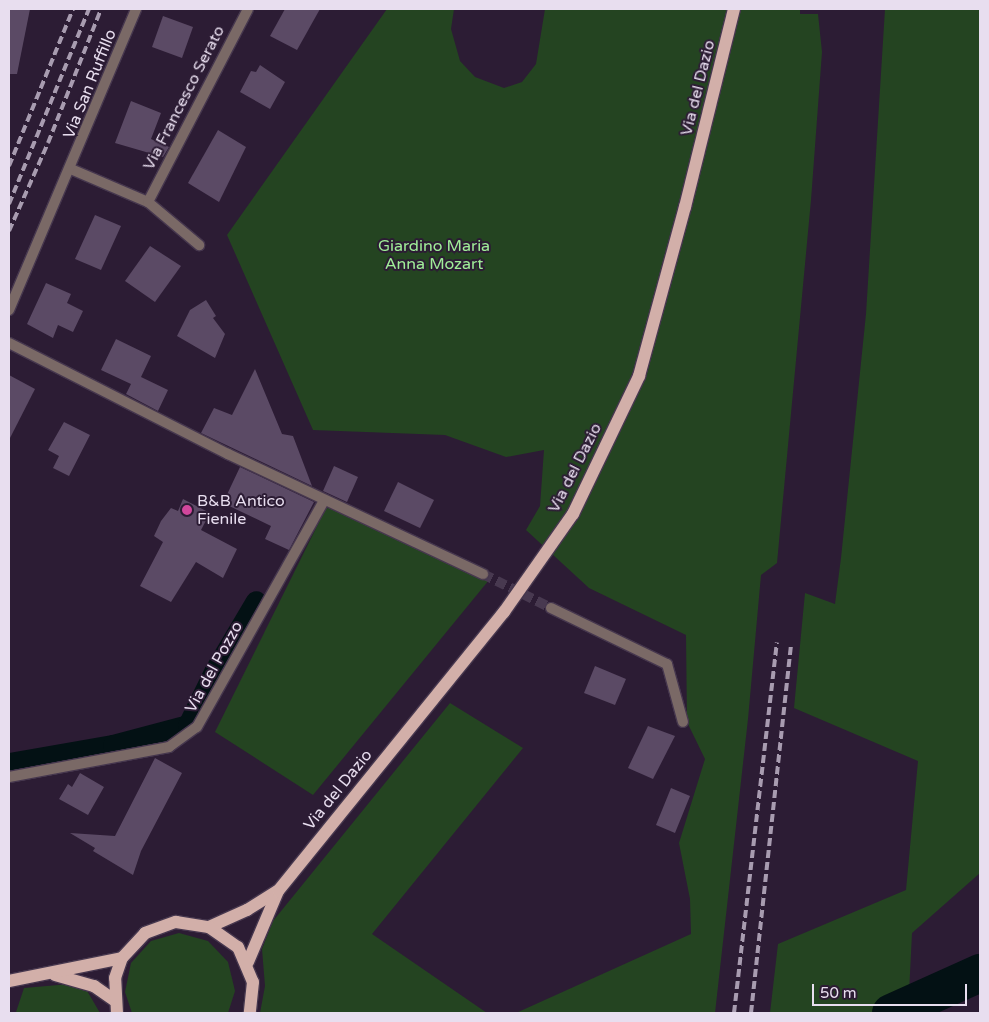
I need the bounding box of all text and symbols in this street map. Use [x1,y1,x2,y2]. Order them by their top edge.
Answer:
street label: Via Francesco Serato [139,23,229,173]
street label: Via San Ruffillo [59,27,121,141]
street label: Via del Dazio [677,38,719,138]
park label: Giardino Maria Anna Mozart [378,236,490,274]
street label: Via del Dazio [544,420,606,516]
place label: B&B Antico Fienile [197,491,285,529]
marker: B&B Antico Fienile [181,504,193,516]
street label: Via del Pozzo [181,618,247,716]
street label: Via del Dazio [300,746,376,834]
scale bar [814,974,969,1006]
text: 50 m [820,984,857,1002]

